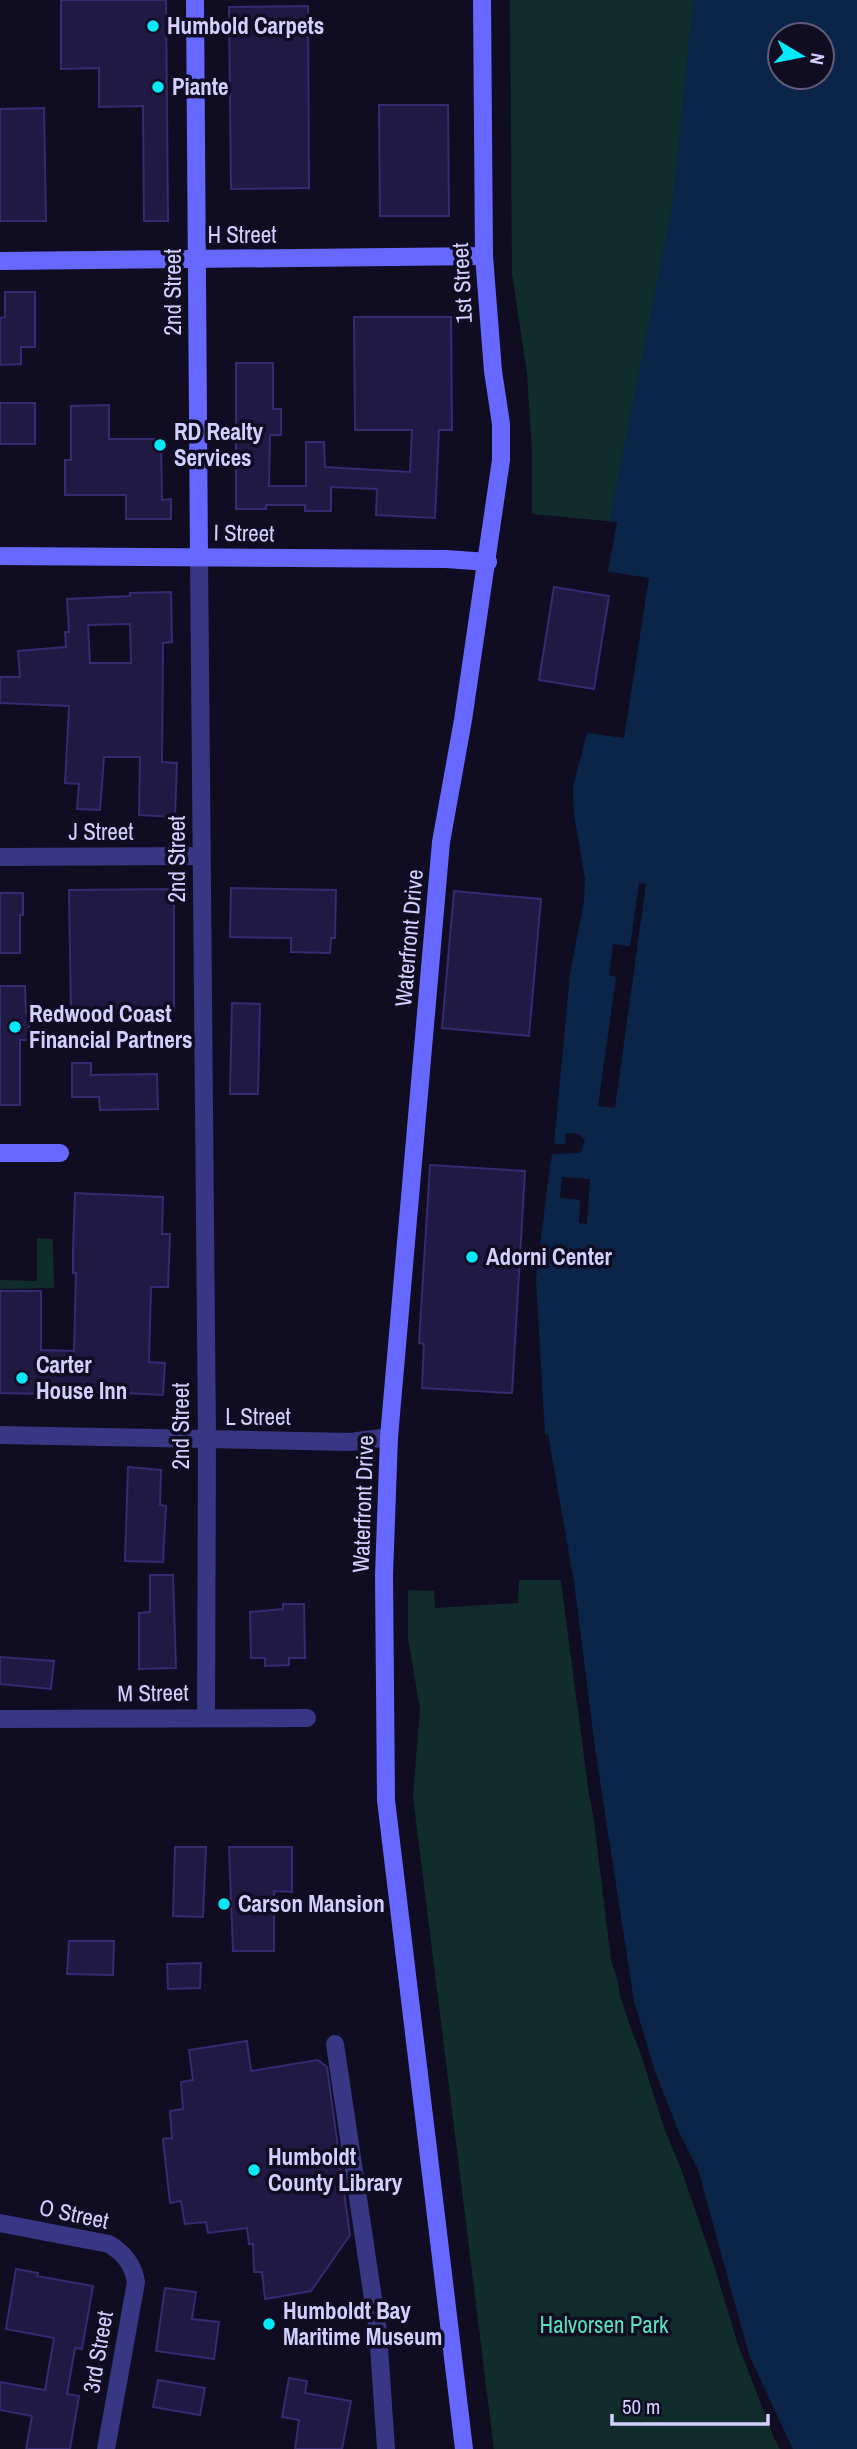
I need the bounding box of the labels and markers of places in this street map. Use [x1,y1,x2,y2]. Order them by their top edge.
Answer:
place label: Humbold Carpets [167,10,324,41]
marker: Humbold Carpets [145,18,161,34]
place label: Piante [172,71,229,102]
marker: Piante [150,79,166,95]
place label: RD Realty Services [174,416,264,473]
marker: RD Realty Services [152,437,168,453]
place label: Redwood Coast Financial Partners [29,998,193,1055]
marker: Redwood Coast Financial Partners [7,1019,23,1035]
place label: Adorni Center [486,1241,612,1272]
marker: Adorni Center [464,1249,480,1265]
place label: Carter House Inn [36,1349,127,1406]
marker: Carter House Inn [14,1370,30,1386]
place label: Carson Mansion [238,1888,385,1919]
marker: Carson Mansion [216,1896,232,1912]
place label: Humboldt County Library [268,2141,403,2198]
marker: Humboldt County Library [246,2162,262,2178]
place label: Humboldt Bay Maritime Museum [283,2295,442,2352]
marker: Humboldt Bay Maritime Museum [261,2316,277,2332]

